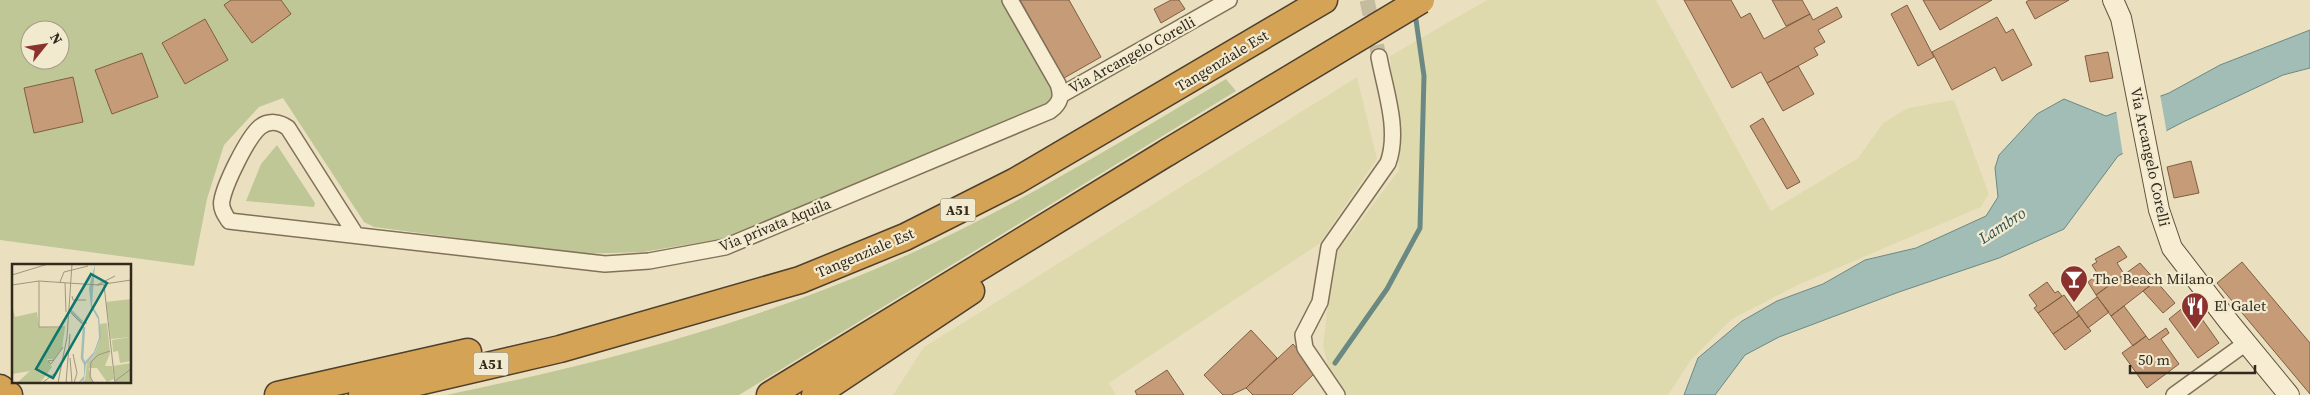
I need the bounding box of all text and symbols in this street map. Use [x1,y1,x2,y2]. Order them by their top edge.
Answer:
street label: Via Arcangelo Corelli [1065,11,1199,98]
north arrow [20,20,70,70]
street label: Tangenziale Est [1172,25,1272,96]
text: N [45,29,67,48]
street label: Via Arcangelo Corelli [2126,86,2175,228]
street label: Via privata Aquila [716,192,834,257]
road number: A51 [940,198,976,222]
water label: Lambro [1973,201,2030,249]
street label: Tangenziale Est [813,222,917,283]
inset map [12,264,131,382]
bar icon: The Beach Milano [2059,264,2089,303]
place label: The Beach Milano [2093,268,2214,289]
restaurant icon: El Galet [2180,291,2210,330]
place label: El Galet [2214,295,2266,316]
scale bar [2130,342,2255,374]
text: 50 m [2138,349,2170,370]
road number: A51 [474,352,508,376]

